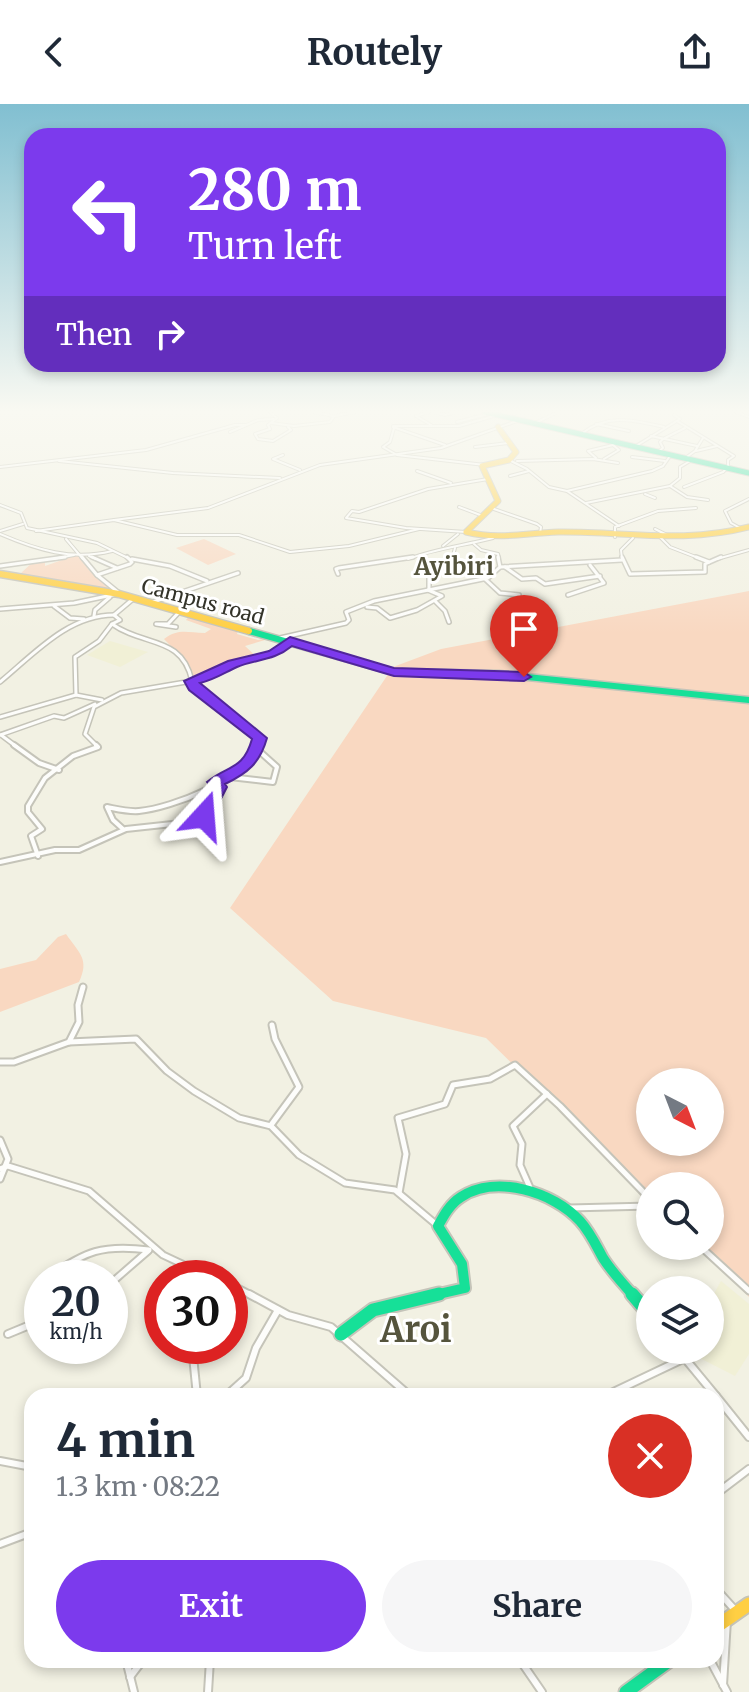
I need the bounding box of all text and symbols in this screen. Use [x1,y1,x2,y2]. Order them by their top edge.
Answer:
icon: back [32,30,76,74]
text: Routely [307,30,442,75]
icon: share [673,30,717,74]
text: 280 m [188,155,362,225]
icon: left [56,160,160,264]
text: Turn left [188,224,342,269]
icon: right [148,312,192,356]
text: Then [56,315,132,353]
district label: Ayibiri [413,551,494,582]
street label: Campus road [139,573,267,629]
pin [490,595,558,677]
icon: arrive [502,607,546,651]
position arrow [162,774,246,858]
north arrow [636,1068,724,1156]
map controls [636,1068,724,1364]
button: search [636,1172,724,1260]
speed limit sign: 30 [144,1260,248,1364]
button: layers [636,1276,724,1364]
text: 20 [51,1277,101,1327]
district label: Aroi [379,1309,452,1351]
text: km/h [50,1319,102,1344]
text: 4 min [56,1410,195,1470]
button: close [608,1414,692,1498]
text: 1.3 km · 08:22 [56,1470,220,1503]
button: Exit [56,1560,366,1652]
button: Share [382,1560,692,1652]

